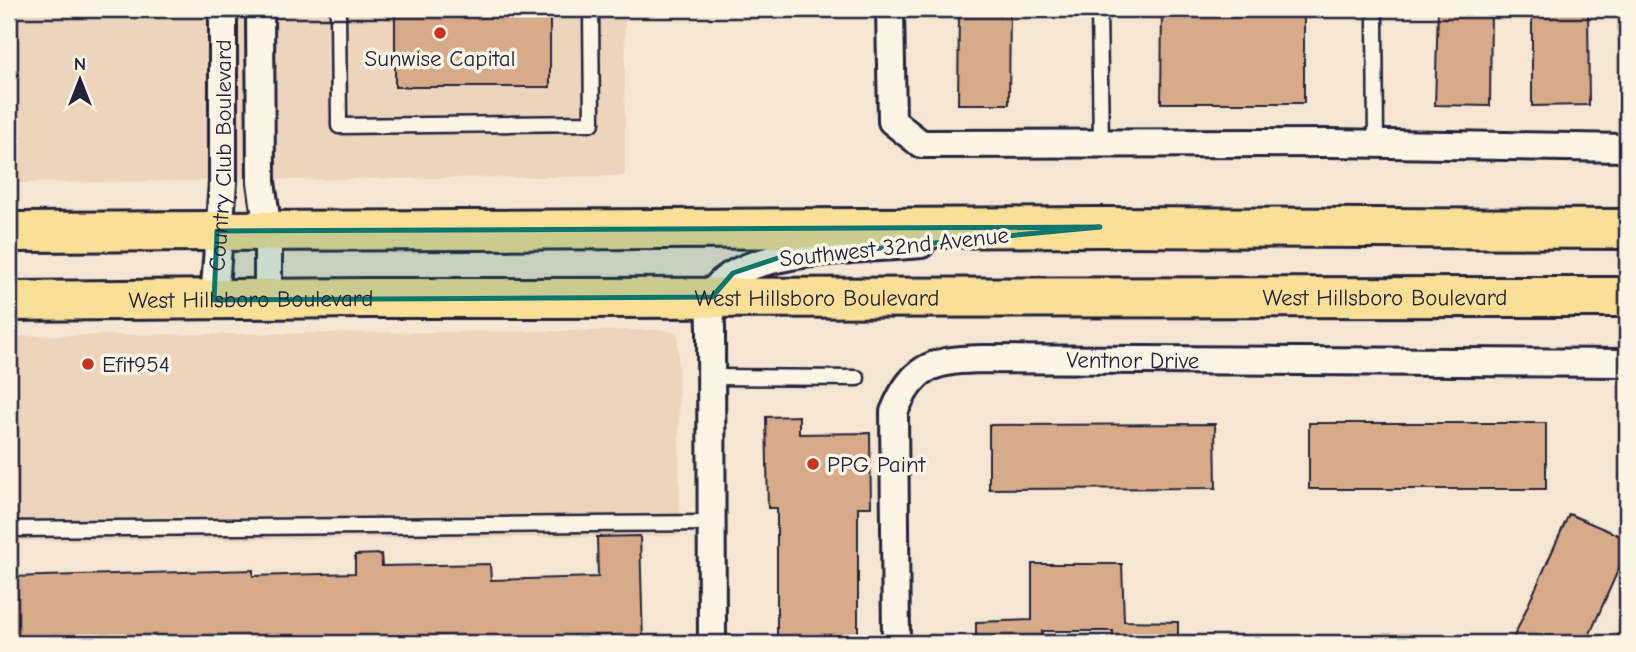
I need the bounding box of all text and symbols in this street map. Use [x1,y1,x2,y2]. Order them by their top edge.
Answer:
marker: Sunwise Capital [432,25,448,41]
street label: Country Club Boulevard [203,39,237,272]
place label: Sunwise Capital [364,45,516,72]
north arrow [46,46,116,116]
text: N [74,53,86,75]
street label: Southwest 32nd Avenue [778,222,1010,272]
street label: West Hillsboro Boulevard [128,284,373,313]
street label: West Hillsboro Boulevard [695,284,939,311]
street label: West Hillsboro Boulevard [1263,284,1507,311]
street label: Ventnor Drive [1066,346,1200,374]
place label: Efit954 [102,351,170,378]
marker: Efit954 [80,356,96,372]
place label: PPG Paint [827,451,927,478]
marker: PPG Paint [805,456,821,472]

